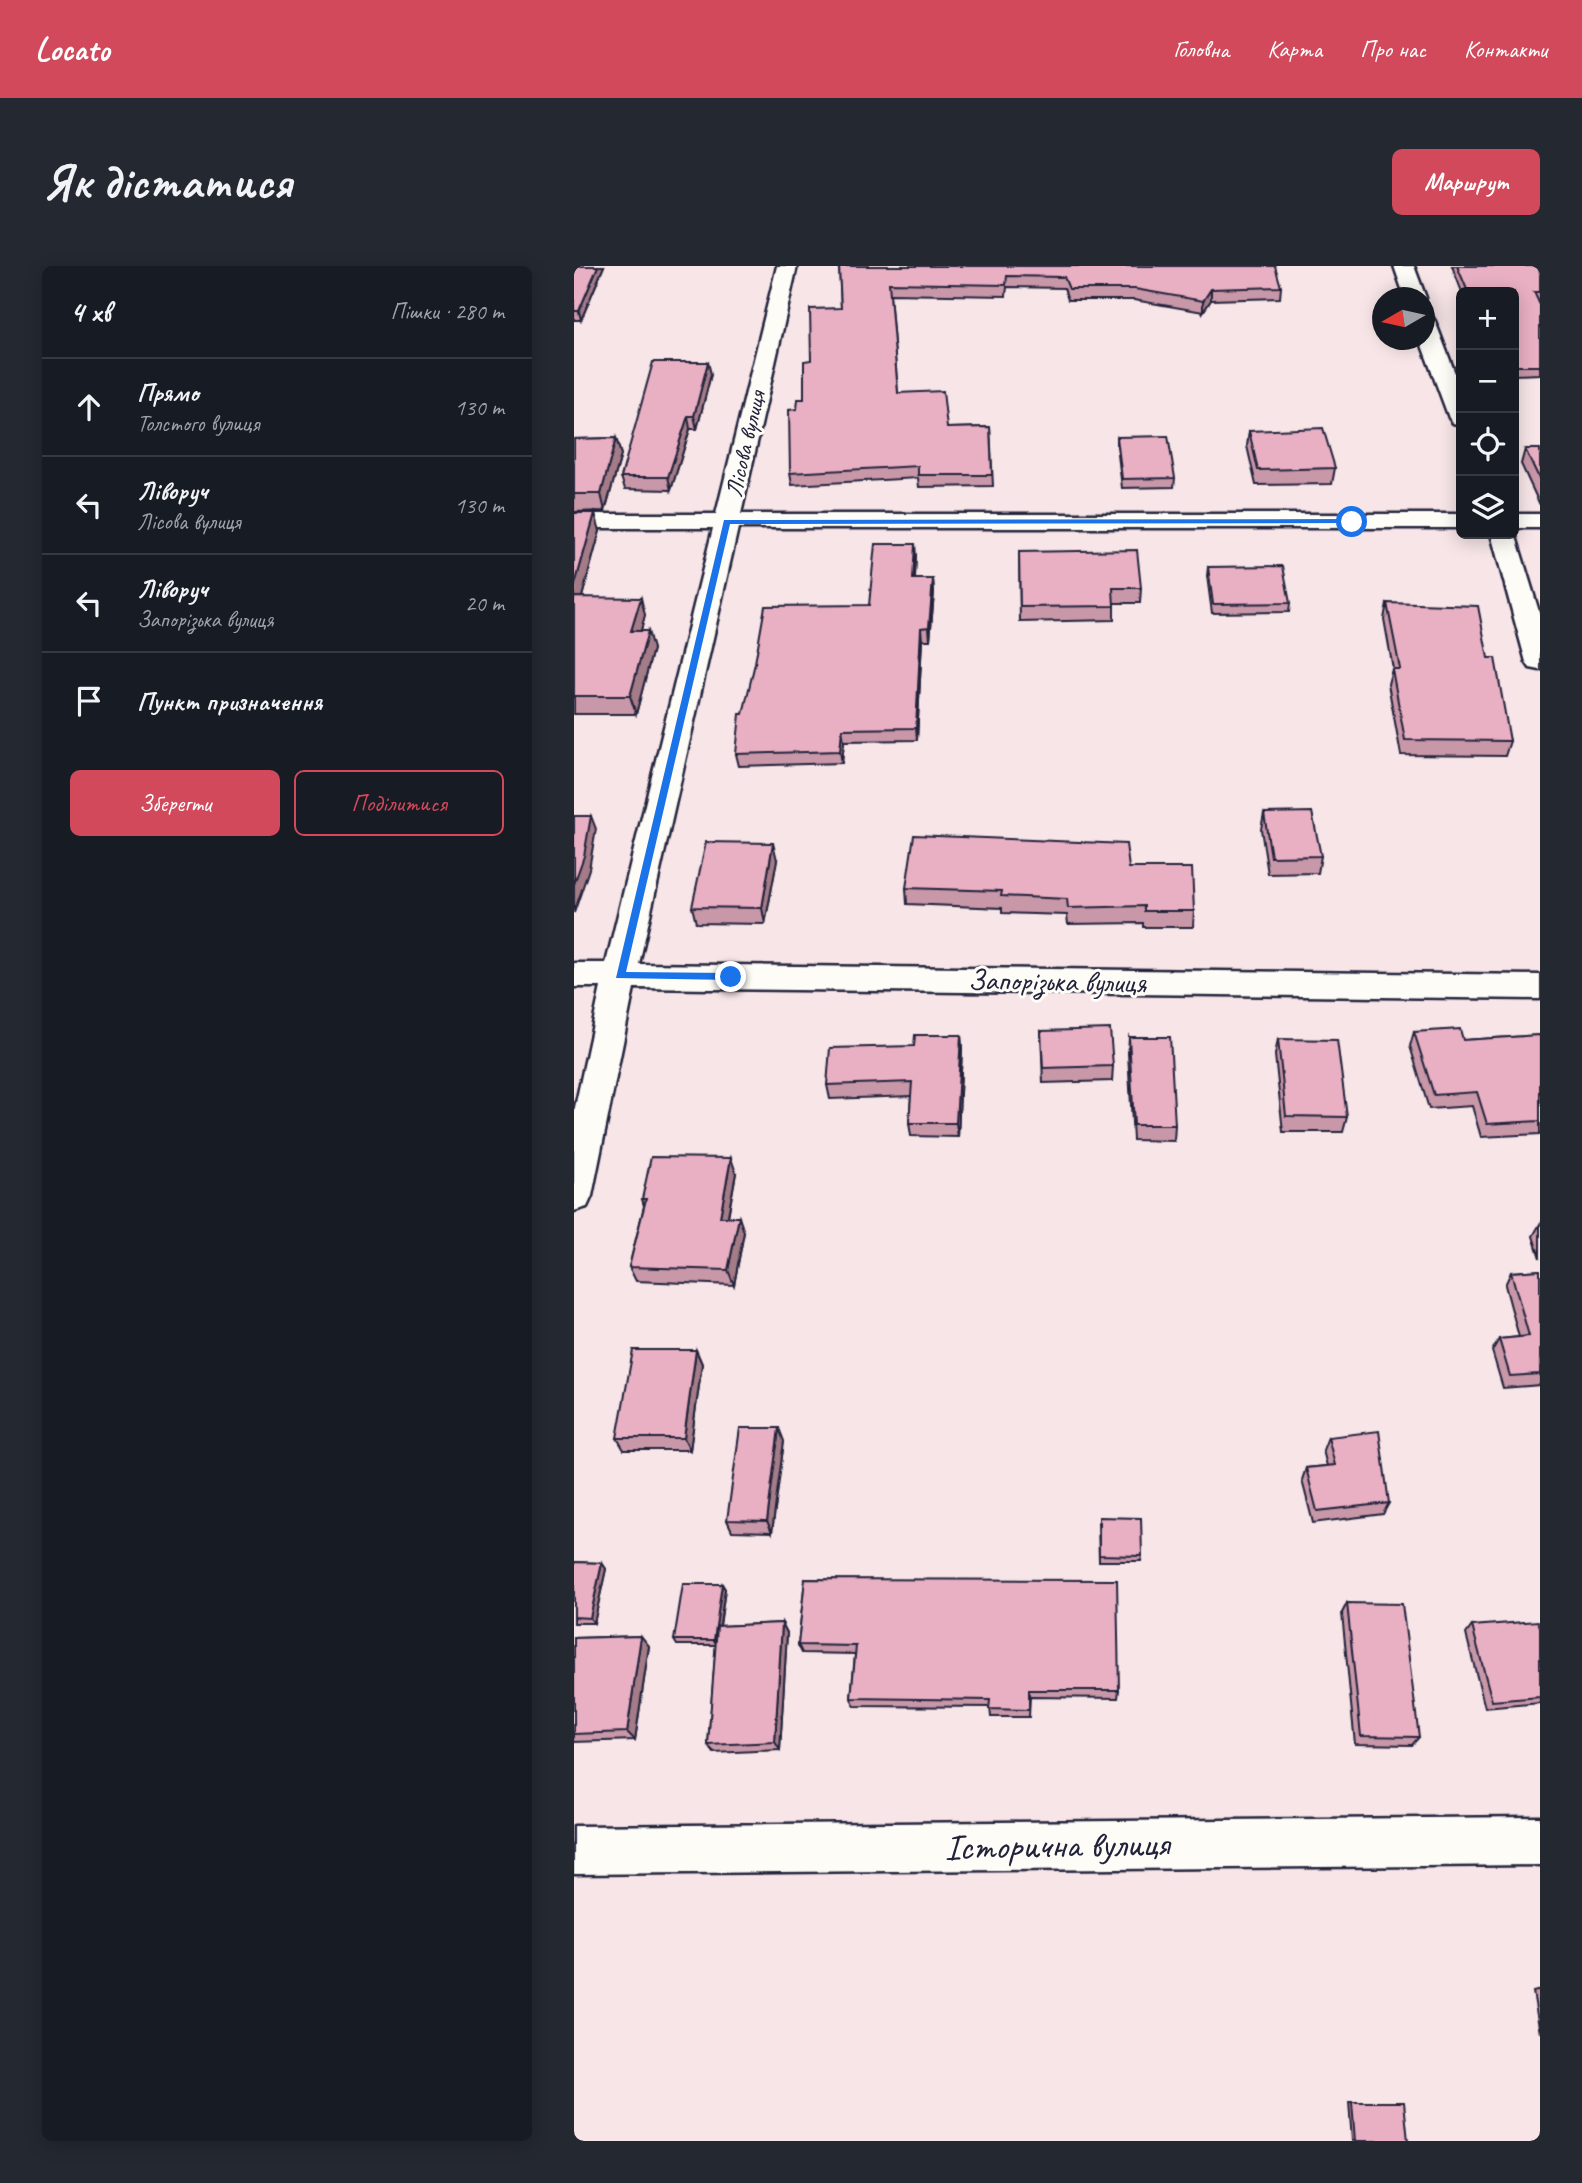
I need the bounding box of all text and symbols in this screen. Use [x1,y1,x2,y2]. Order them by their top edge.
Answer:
text: Locato [35,28,109,70]
text: Головна [1173,34,1229,64]
text: Карта [1267,34,1322,64]
text: Про нас [1360,34,1426,64]
text: Контакти [1464,34,1547,64]
button: Маршрут [1392,149,1540,215]
text: Як дістатися [42,151,292,213]
north arrow [1372,287,1435,350]
map controls [1456,287,1519,539]
button: + [1456,287,1519,350]
text: 4 хв [70,293,111,331]
text: Пішки · 280 m [390,297,504,326]
button: − [1456,350,1519,413]
text: Прямо [137,376,199,409]
street label: Лісова вулиця [718,387,772,500]
icon: ahead [70,388,108,426]
text: 130 m [455,393,504,422]
text: Толстого вулиця [137,409,259,438]
button: locate [1456,413,1519,476]
text: Ліворуч [137,474,208,507]
button: layers [1456,476,1519,539]
icon: left [70,486,108,524]
text: 130 m [455,491,504,520]
route start [1336,506,1367,537]
text: Лісова вулиця [137,507,240,536]
text: Ліворуч [137,572,208,605]
icon: left [70,584,108,622]
text: 20 m [465,589,504,618]
text: Запорізька вулиця [137,605,274,634]
icon: arrive [70,682,108,720]
text: Пункт призначення [137,685,322,718]
button: Зберегти [70,770,280,836]
button: Поділитися [294,770,504,836]
street label: Запорізька вулиця [968,960,1147,1002]
route end [715,961,746,992]
street label: Історична вулиця [944,1820,1172,1870]

